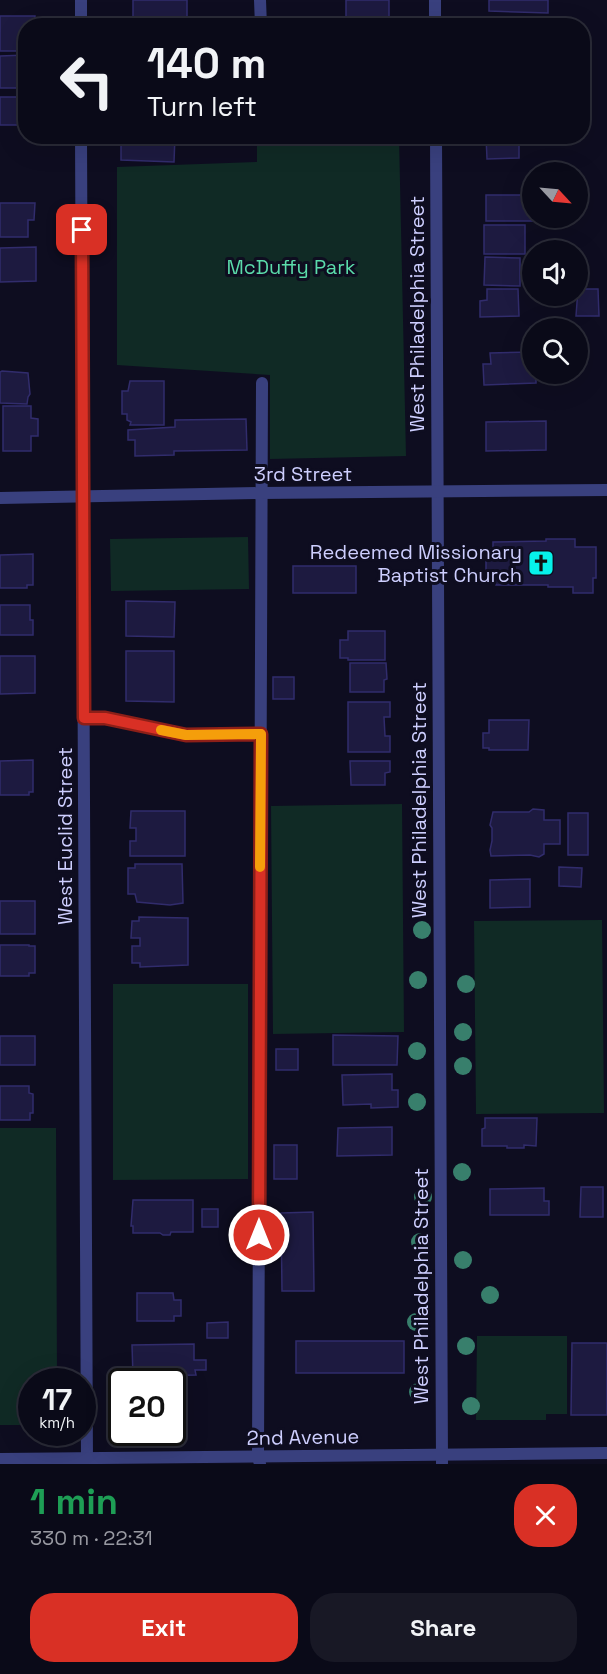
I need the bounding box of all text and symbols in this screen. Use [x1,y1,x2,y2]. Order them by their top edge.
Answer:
text: 140 m [147,37,266,90]
icon: left [48,42,126,120]
text: Turn left [147,89,257,124]
north arrow [522,162,588,228]
map controls [522,162,588,384]
street label: West Philadelphia Street [404,196,430,432]
pin [56,204,107,255]
icon: arrive [65,213,98,246]
button: sound [522,240,588,306]
park label: McDuffy Park [227,254,356,280]
button: search [522,318,588,384]
street label: 3rd Street [254,461,352,487]
place label: Redeemed Missionary Baptist Church [310,539,522,588]
church icon: Redeemed Missionary Baptist Church [526,548,556,578]
street label: West Philadelphia Street [406,682,432,918]
street label: West Euclid Street [52,747,78,925]
street label: West Philadelphia Street [408,1168,434,1404]
position arrow [227,1203,291,1267]
speed limit sign: 20 [108,1368,186,1446]
text: 17 [42,1380,72,1419]
text: km/h [39,1413,75,1432]
street label: 2nd Avenue [246,1423,360,1451]
text: 1 min [30,1479,118,1525]
button: close [514,1484,577,1547]
text: 330 m · 22:31 [30,1525,153,1551]
button: Exit [30,1593,298,1662]
button: Share [310,1593,577,1662]

